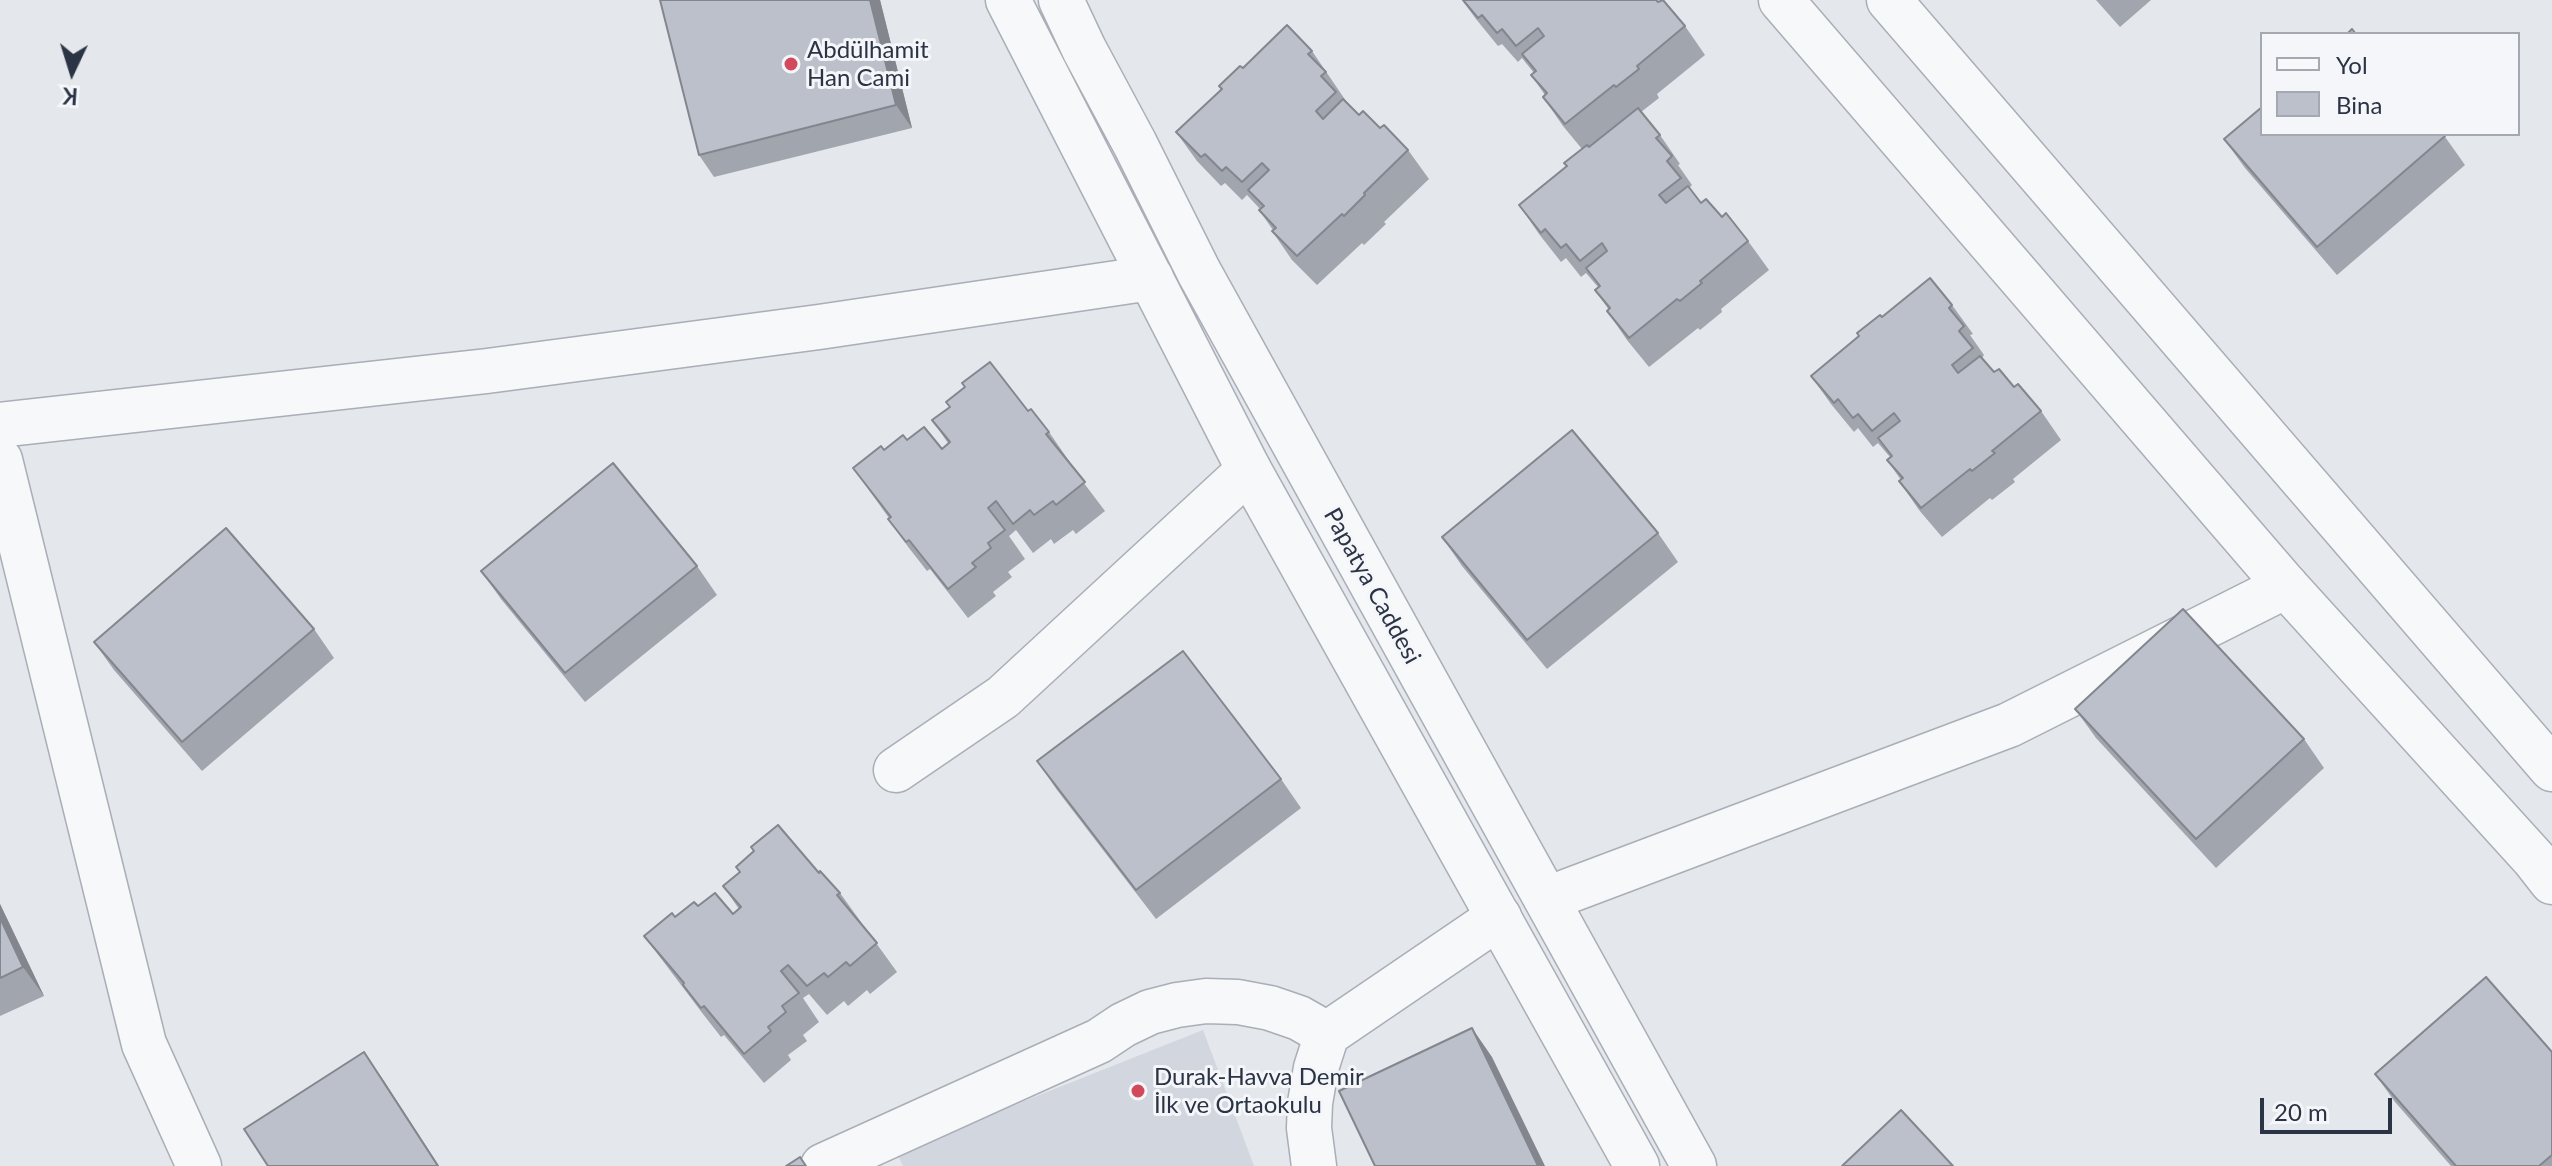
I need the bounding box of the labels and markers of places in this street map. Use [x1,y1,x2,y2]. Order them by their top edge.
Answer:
place label: Abdülhamit Han Cami [807,36,929,92]
marker: Abdülhamit Han Cami [782,55,800,73]
place label: Durak-Havva Demir İlk ve Ortaokulu [1154,1063,1364,1119]
marker: Durak-Havva Demir İlk ve Ortaokulu [1129,1082,1147,1100]

